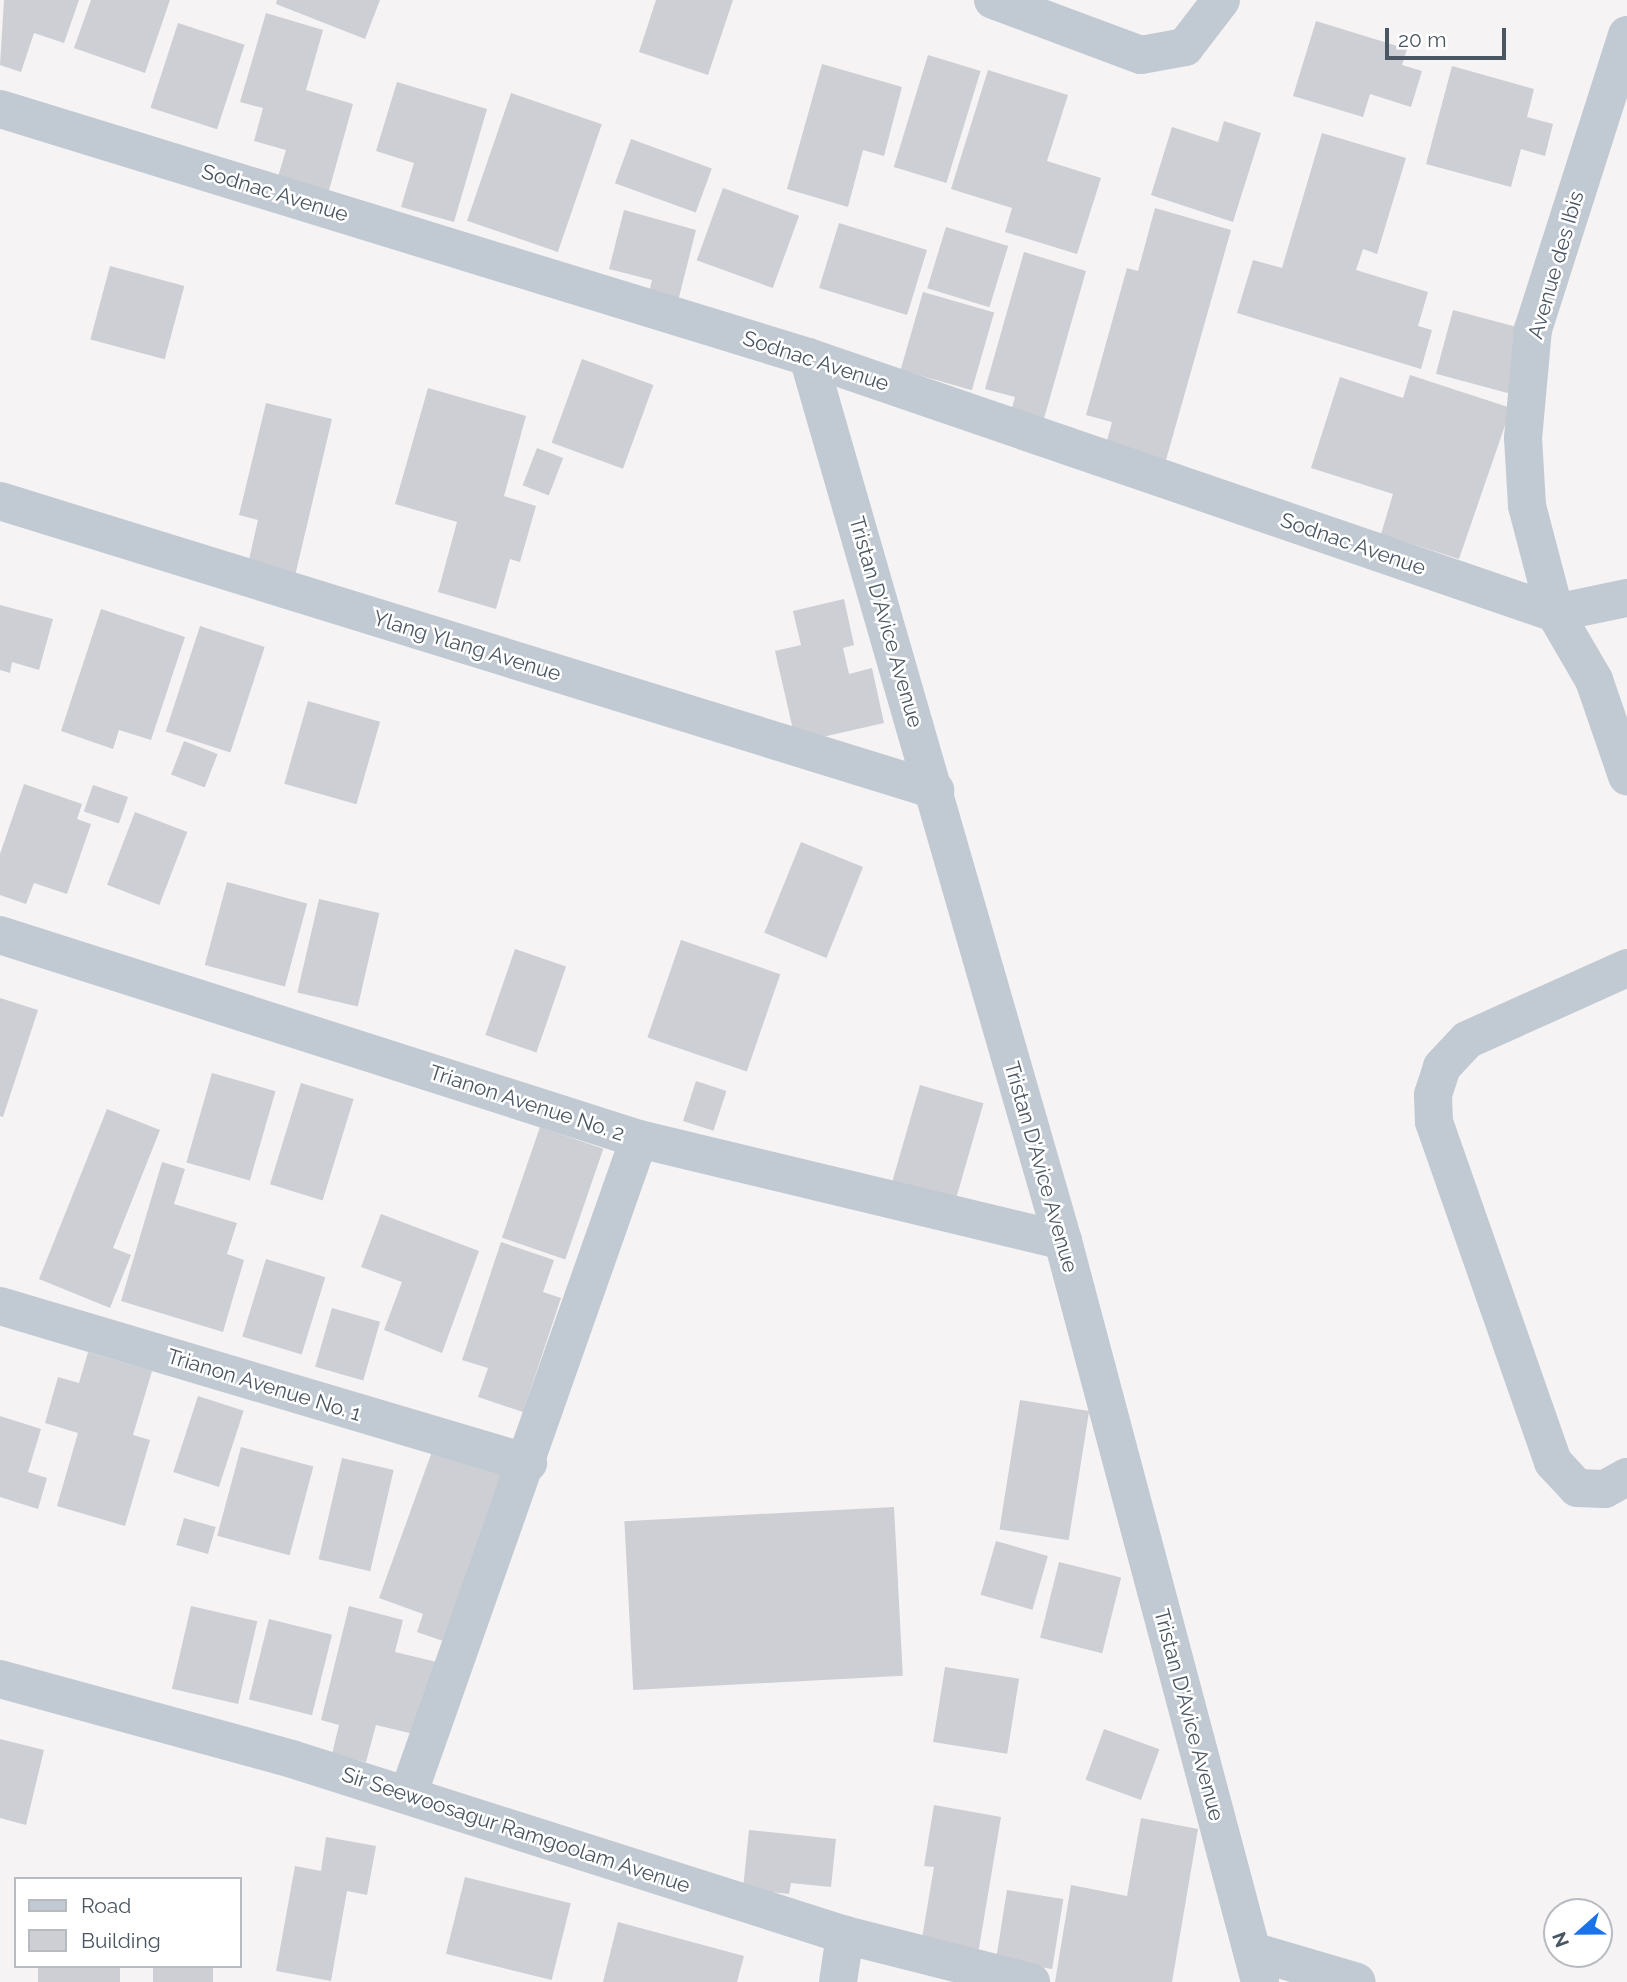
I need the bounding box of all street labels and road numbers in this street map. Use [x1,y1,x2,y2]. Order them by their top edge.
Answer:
street label: Sodnac Avenue [198,159,352,227]
street label: Avenue des Ibis [1523,188,1589,342]
street label: Sodnac Avenue [740,325,892,397]
street label: Sodnac Avenue [1277,507,1429,581]
street label: Tristan D'Avice Avenue [844,513,928,731]
street label: Ylang Ylang Avenue [369,605,565,687]
street label: Tristan D'Avice Avenue [999,1058,1083,1276]
street label: Trianon Avenue No. 2 [426,1059,628,1147]
street label: Trianon Avenue No. 1 [164,1343,364,1427]
street label: Tristan D'Avice Avenue [1148,1606,1230,1824]
street label: Sir Seewoosagur Ramgoolam Avenue [338,1761,694,1899]

